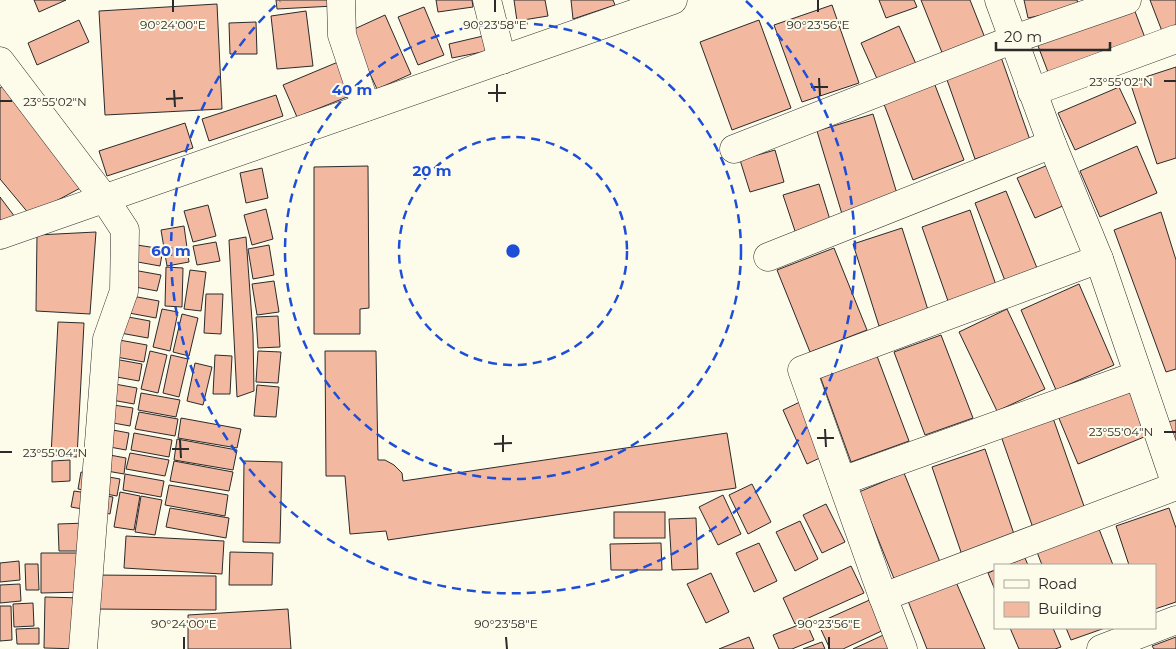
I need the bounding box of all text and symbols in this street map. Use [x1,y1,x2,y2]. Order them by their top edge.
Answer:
text: 90°24'00"E [140,17,206,32]
text: 90°23'58"E [463,17,527,32]
text: 90°23'56"E [786,17,850,32]
scale bar [996,20,1110,52]
text: 20 m [1004,27,1042,46]
text: 23°55'02"N [1089,74,1153,89]
text: 40 m [332,80,372,99]
text: 23°55'02"N [23,94,87,109]
text: 20 m [412,161,452,180]
text: 60 m [151,241,191,260]
centre of rings [504,242,522,260]
text: 23°55'04"N [1089,424,1153,439]
text: 23°55'04"N [23,445,87,460]
legend [994,564,1156,629]
text: Road [1038,574,1077,593]
text: Building [1038,599,1102,618]
text: 90°24'00"E [151,616,217,631]
text: 90°23'58"E [474,616,538,631]
text: 90°23'56"E [797,616,861,631]

